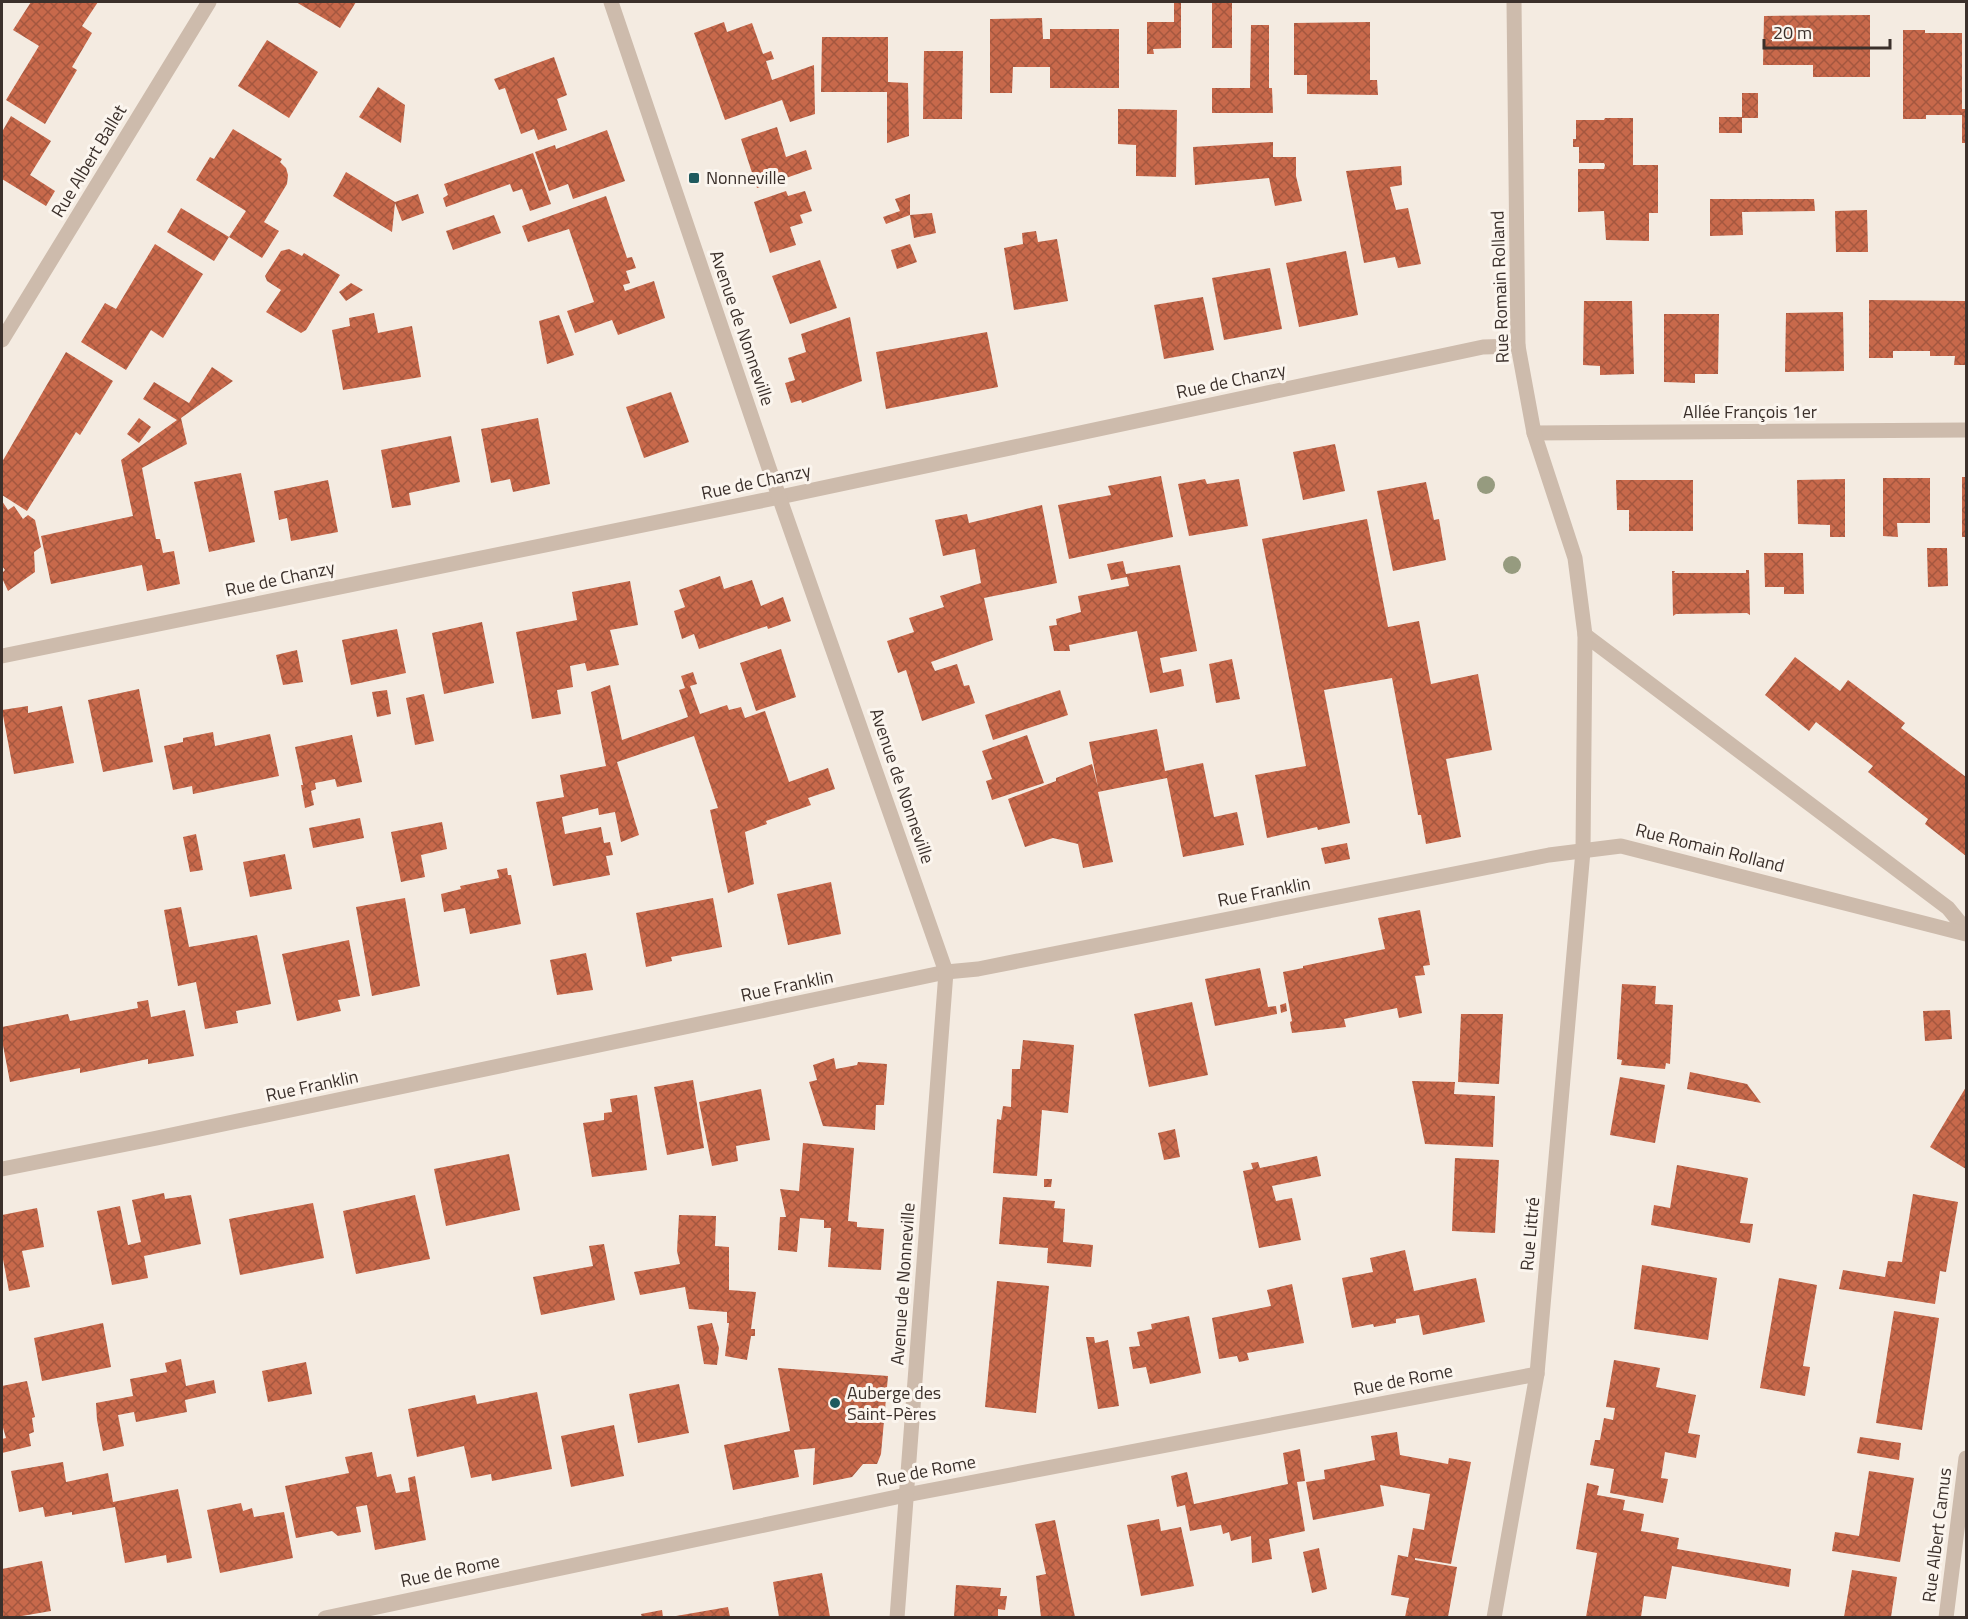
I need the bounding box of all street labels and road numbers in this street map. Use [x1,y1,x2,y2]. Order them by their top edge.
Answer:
street label: Rue Albert Ballet [44,99,133,222]
street label: Rue Romain Rolland [1483,210,1516,364]
street label: Avenue de Nonneville [703,247,782,409]
street label: Rue de Chanzy [1174,356,1288,405]
street label: Allée François 1er [1683,398,1817,425]
street label: Rue de Chanzy [699,457,813,506]
street label: Rue de Chanzy [223,554,337,603]
street label: Avenue de Nonneville [863,705,942,867]
street label: Rue Romain Rolland [1633,816,1787,879]
street label: Rue Franklin [1215,869,1313,914]
street label: Rue Franklin [738,963,836,1008]
street label: Rue Franklin [263,1063,361,1108]
street label: Rue Littré [1513,1196,1546,1272]
street label: Avenue de Nonneville [883,1202,922,1366]
street label: Rue de Rome [1351,1357,1455,1402]
street label: Rue de Rome [874,1448,978,1493]
street label: Rue Albert Camus [1915,1466,1958,1604]
street label: Rue de Rome [398,1547,502,1594]

